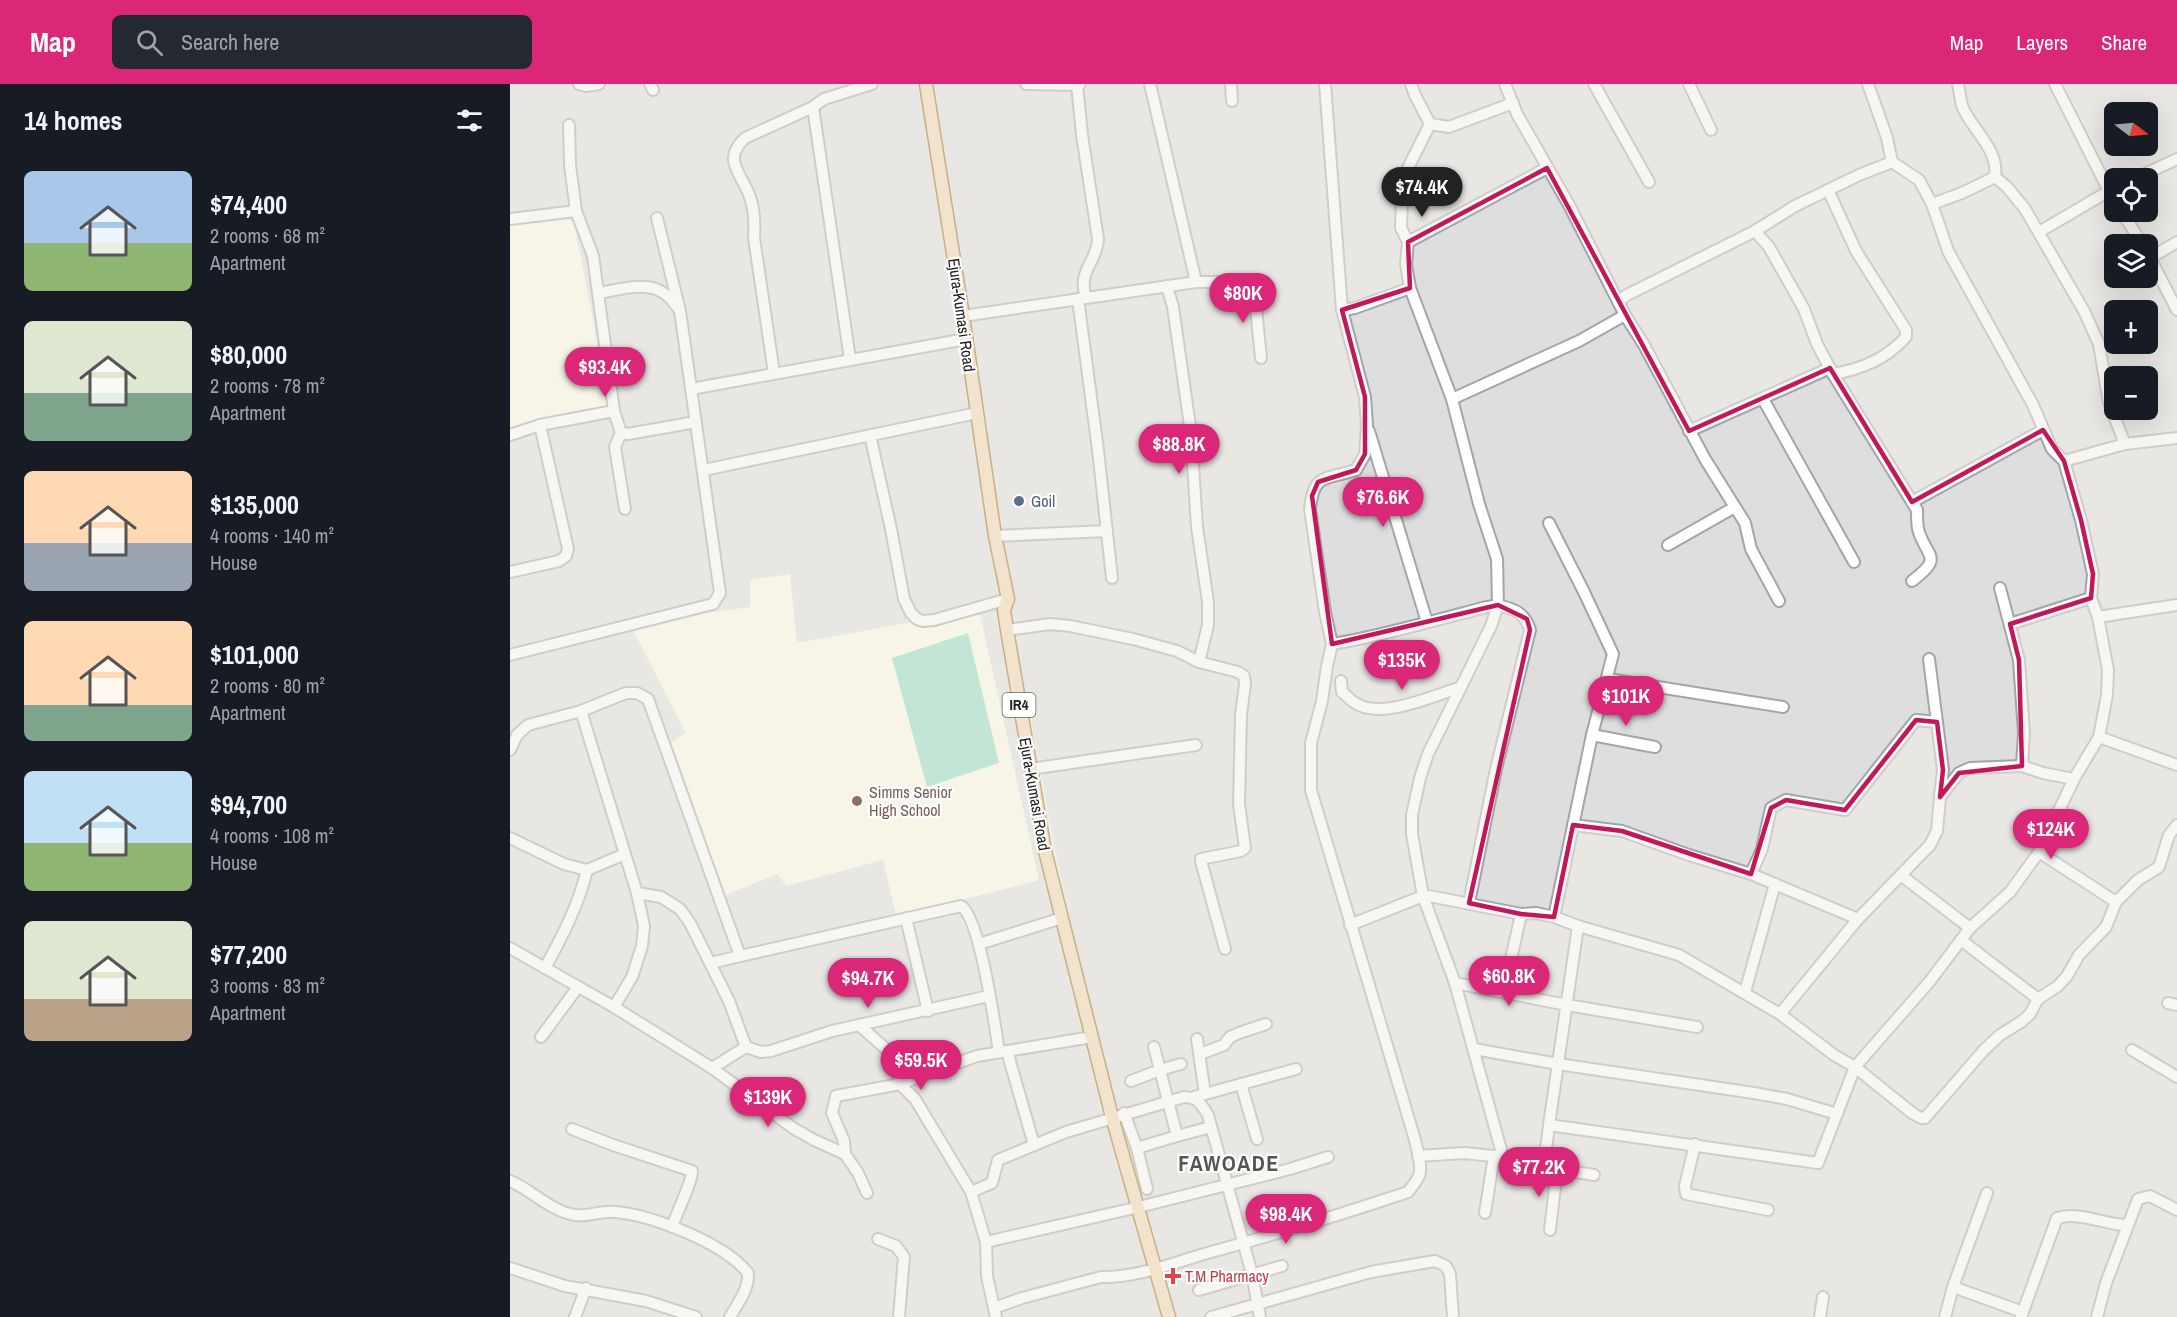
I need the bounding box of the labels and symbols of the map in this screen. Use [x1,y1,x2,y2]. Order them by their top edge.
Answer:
north arrow [2104,102,2158,156]
pin: $74.4K [1373,167,1471,218]
street label: Ejura-Kumasi Road [943,257,981,373]
pin: $80K [1207,273,1279,324]
pin: $93.4K [556,347,654,398]
pin: $88.8K [1130,424,1228,475]
pin: $76.6K [1334,477,1432,528]
place label: Goil [1031,490,1055,512]
marker: Goil [1012,494,1026,508]
pin: $135K [1360,640,1444,691]
pin: $101K [1584,676,1668,727]
road number: IR4 [1002,693,1036,717]
street label: Ejura-Kumasi Road [1014,736,1056,852]
place label: Simms Senior High School [869,781,953,821]
marker: Simms Senior High School [850,794,864,808]
pin: $124K [2009,809,2093,860]
pin: $60.8K [1460,956,1558,1007]
pin: $94.7K [819,958,917,1009]
pin: $59.5K [872,1040,970,1091]
pin: $139K [726,1077,810,1128]
pin: $77.2K [1490,1147,1588,1198]
district label: FAWOADE [1178,1148,1280,1178]
pin: $98.4K [1237,1194,1335,1245]
place label: T.M Pharmacy [1185,1265,1269,1287]
marker: T.M Pharmacy [1166,1269,1180,1283]

